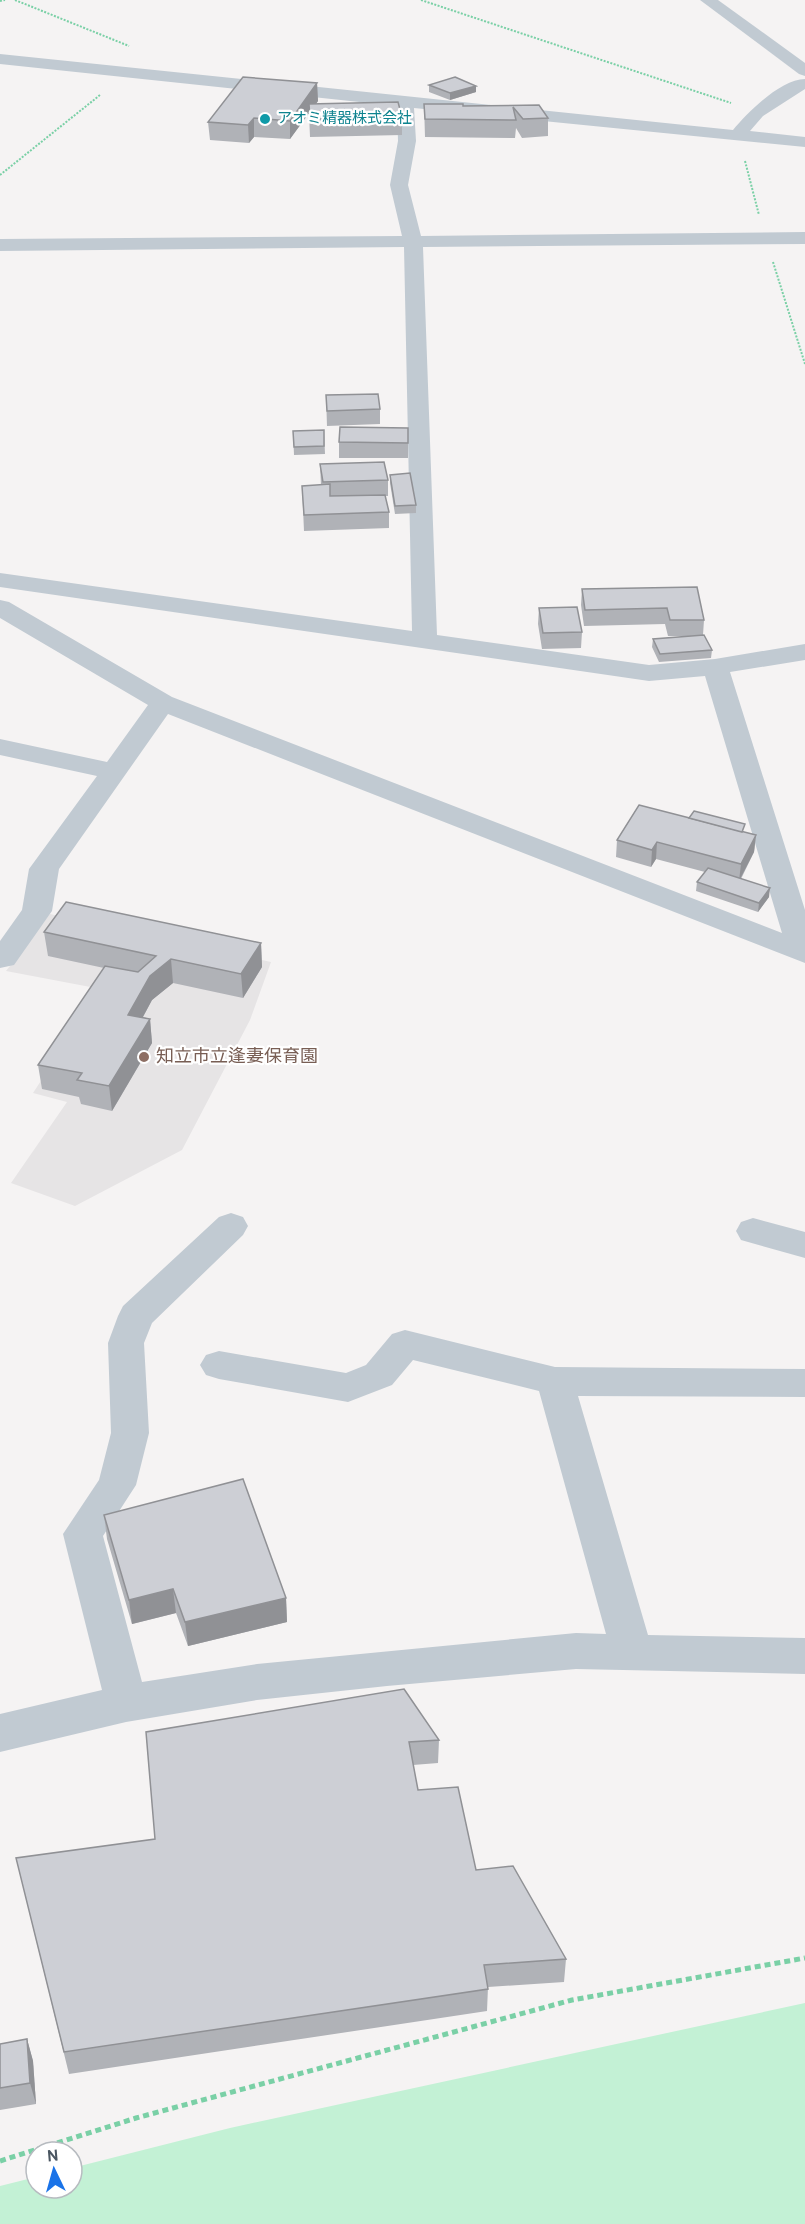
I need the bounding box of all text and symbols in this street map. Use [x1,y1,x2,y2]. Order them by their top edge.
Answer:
place label: アオミ精器株式会社 [277,109,412,129]
marker: アオミ精器株式会社 [258,112,272,126]
place label: 知立市立逢妻保育園 [156,1046,318,1069]
marker: 知立市立逢妻保育園 [137,1050,151,1064]
north arrow [24,2140,84,2200]
text: N [46,2147,59,2168]

